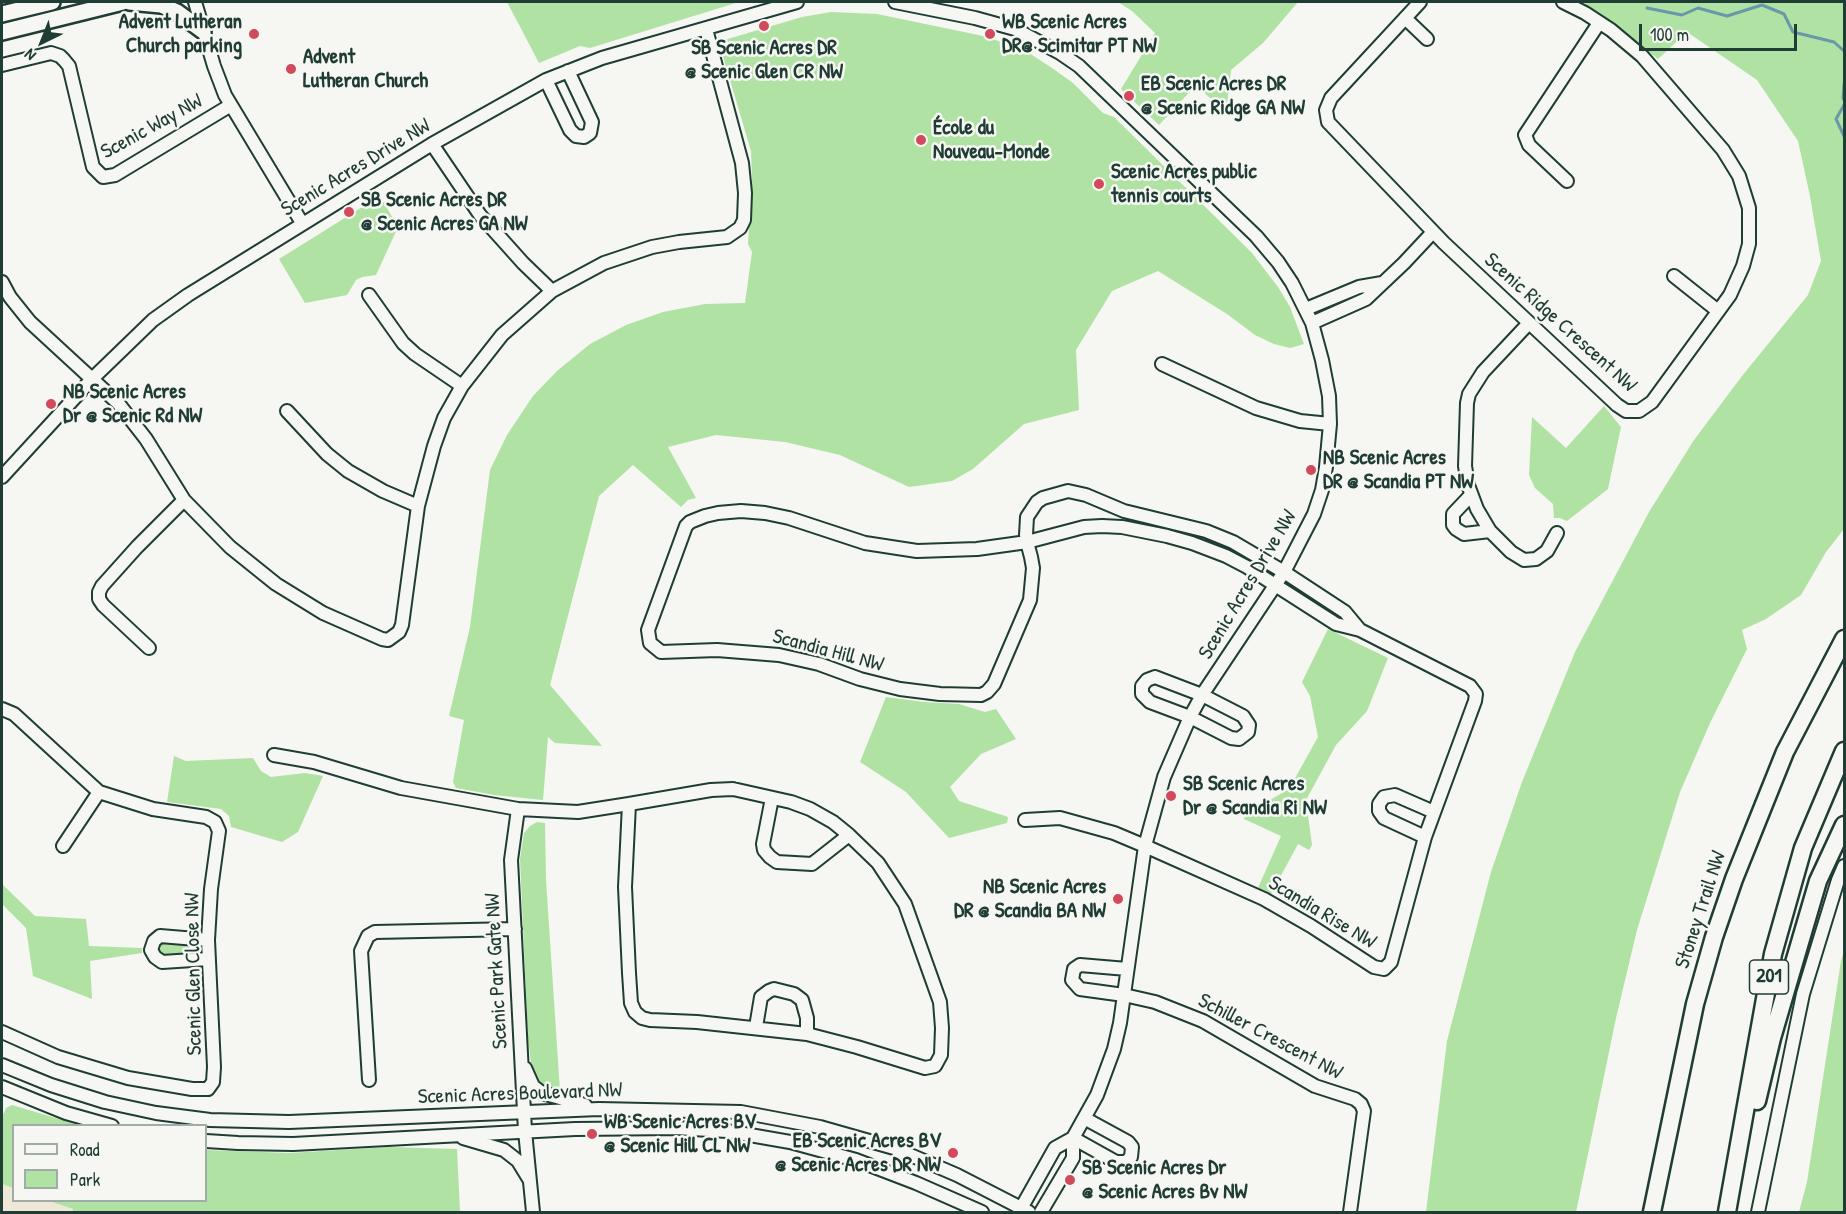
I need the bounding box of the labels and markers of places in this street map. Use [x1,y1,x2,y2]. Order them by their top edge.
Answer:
place label: Advent Lutheran Church parking [119,9,242,59]
place label: WB Scenic Acres DR@ Scimitar PT NW [1002,9,1157,59]
marker: SB Scenic Acres DR @ Scenic Glen CR NW [757,19,771,33]
marker: Advent Lutheran Church parking [247,27,261,41]
marker: WB Scenic Acres DR@ Scimitar PT NW [983,27,997,41]
place label: SB Scenic Acres DR @ Scenic Glen CR NW [685,35,843,85]
place label: Advent Lutheran Church [303,44,428,94]
marker: Advent Lutheran Church [284,62,298,76]
place label: EB Scenic Acres DR @ Scenic Ridge GA NW [1141,71,1305,121]
marker: EB Scenic Acres DR @ Scenic Ridge GA NW [1122,89,1136,103]
place label: École du Nouveau-Monde [933,115,1050,165]
marker: École du Nouveau-Monde [914,133,928,147]
place label: Scenic Acres public tennis courts [1111,159,1257,209]
marker: Scenic Acres public tennis courts [1092,177,1106,191]
place label: SB Scenic Acres DR @ Scenic Acres GA NW [361,187,528,237]
marker: SB Scenic Acres DR @ Scenic Acres GA NW [342,205,356,219]
place label: NB Scenic Acres Dr @ Scenic Rd NW [63,379,202,429]
marker: NB Scenic Acres Dr @ Scenic Rd NW [44,397,58,411]
place label: NB Scenic Acres DR @ Scandia PT NW [1323,445,1474,495]
marker: NB Scenic Acres DR @ Scandia PT NW [1304,463,1318,477]
place label: SB Scenic Acres Dr @ Scandia Ri NW [1183,771,1327,821]
marker: SB Scenic Acres Dr @ Scandia Ri NW [1164,789,1178,803]
place label: NB Scenic Acres DR @ Scandia BA NW [954,874,1106,924]
marker: NB Scenic Acres DR @ Scandia BA NW [1111,892,1125,906]
place label: WB Scenic Acres BV @ Scenic Hill CL NW [604,1109,756,1159]
marker: WB Scenic Acres BV @ Scenic Hill CL NW [585,1127,599,1141]
place label: EB Scenic Acres BV @ Scenic Acres DR NW [775,1128,941,1178]
marker: EB Scenic Acres BV @ Scenic Acres DR NW [946,1146,960,1160]
place label: SB Scenic Acres Dr @ Scenic Acres Bv NW [1082,1155,1247,1205]
marker: SB Scenic Acres Dr @ Scenic Acres Bv NW [1063,1173,1077,1187]

